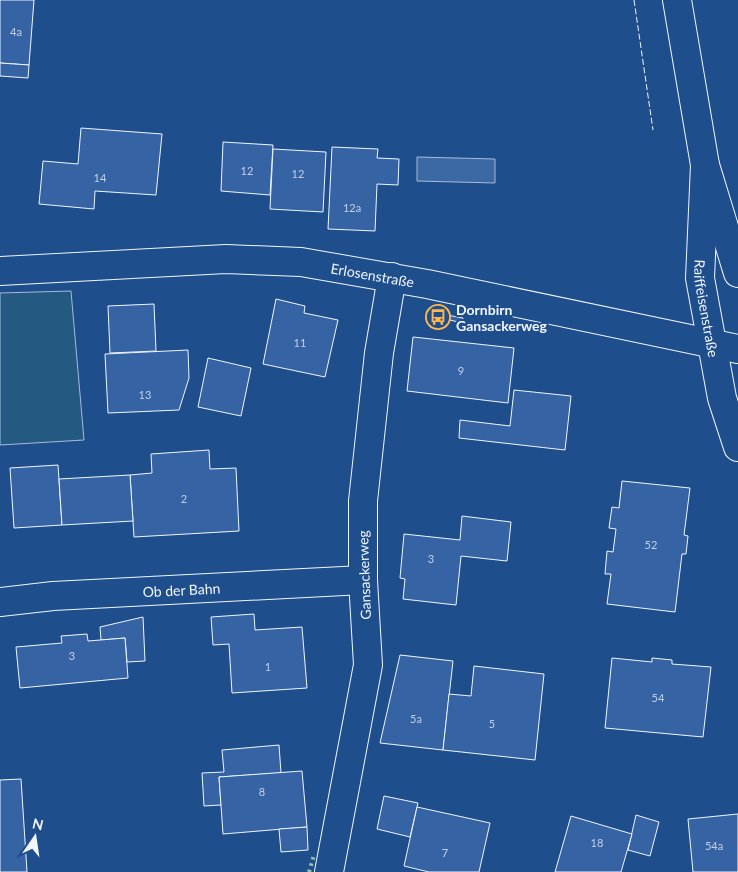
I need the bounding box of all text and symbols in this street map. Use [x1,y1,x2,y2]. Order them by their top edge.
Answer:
house number: 4a [10,25,22,38]
house number: 12 [241,164,253,177]
house number: 12 [292,167,304,180]
house number: 14 [94,171,107,184]
house number: 12a [343,201,361,214]
street label: Erlosenstraße [330,259,415,290]
street label: Raiffeisenstraße [691,259,723,358]
place label: Dornbirn Gansackerweg [456,301,548,334]
bus stop icon: Dornbirn Gansackerweg [425,304,451,330]
house number: 11 [294,336,306,349]
house number: 9 [458,364,464,377]
house number: 13 [139,388,151,401]
house number: 2 [181,492,187,505]
street label: Gansackerweg [354,530,374,620]
house number: 52 [645,538,657,551]
house number: 3 [428,552,434,565]
street label: Ob der Bahn [142,579,221,600]
house number: 3 [69,649,75,662]
house number: 1 [265,660,271,673]
house number: 54 [652,691,665,704]
house number: 5a [410,712,422,725]
house number: 5 [489,717,495,730]
house number: 8 [259,785,265,798]
north arrow [10,812,60,862]
text: N [31,814,45,833]
house number: 18 [591,836,603,849]
house number: 54a [705,839,723,852]
house number: 7 [442,846,448,859]

